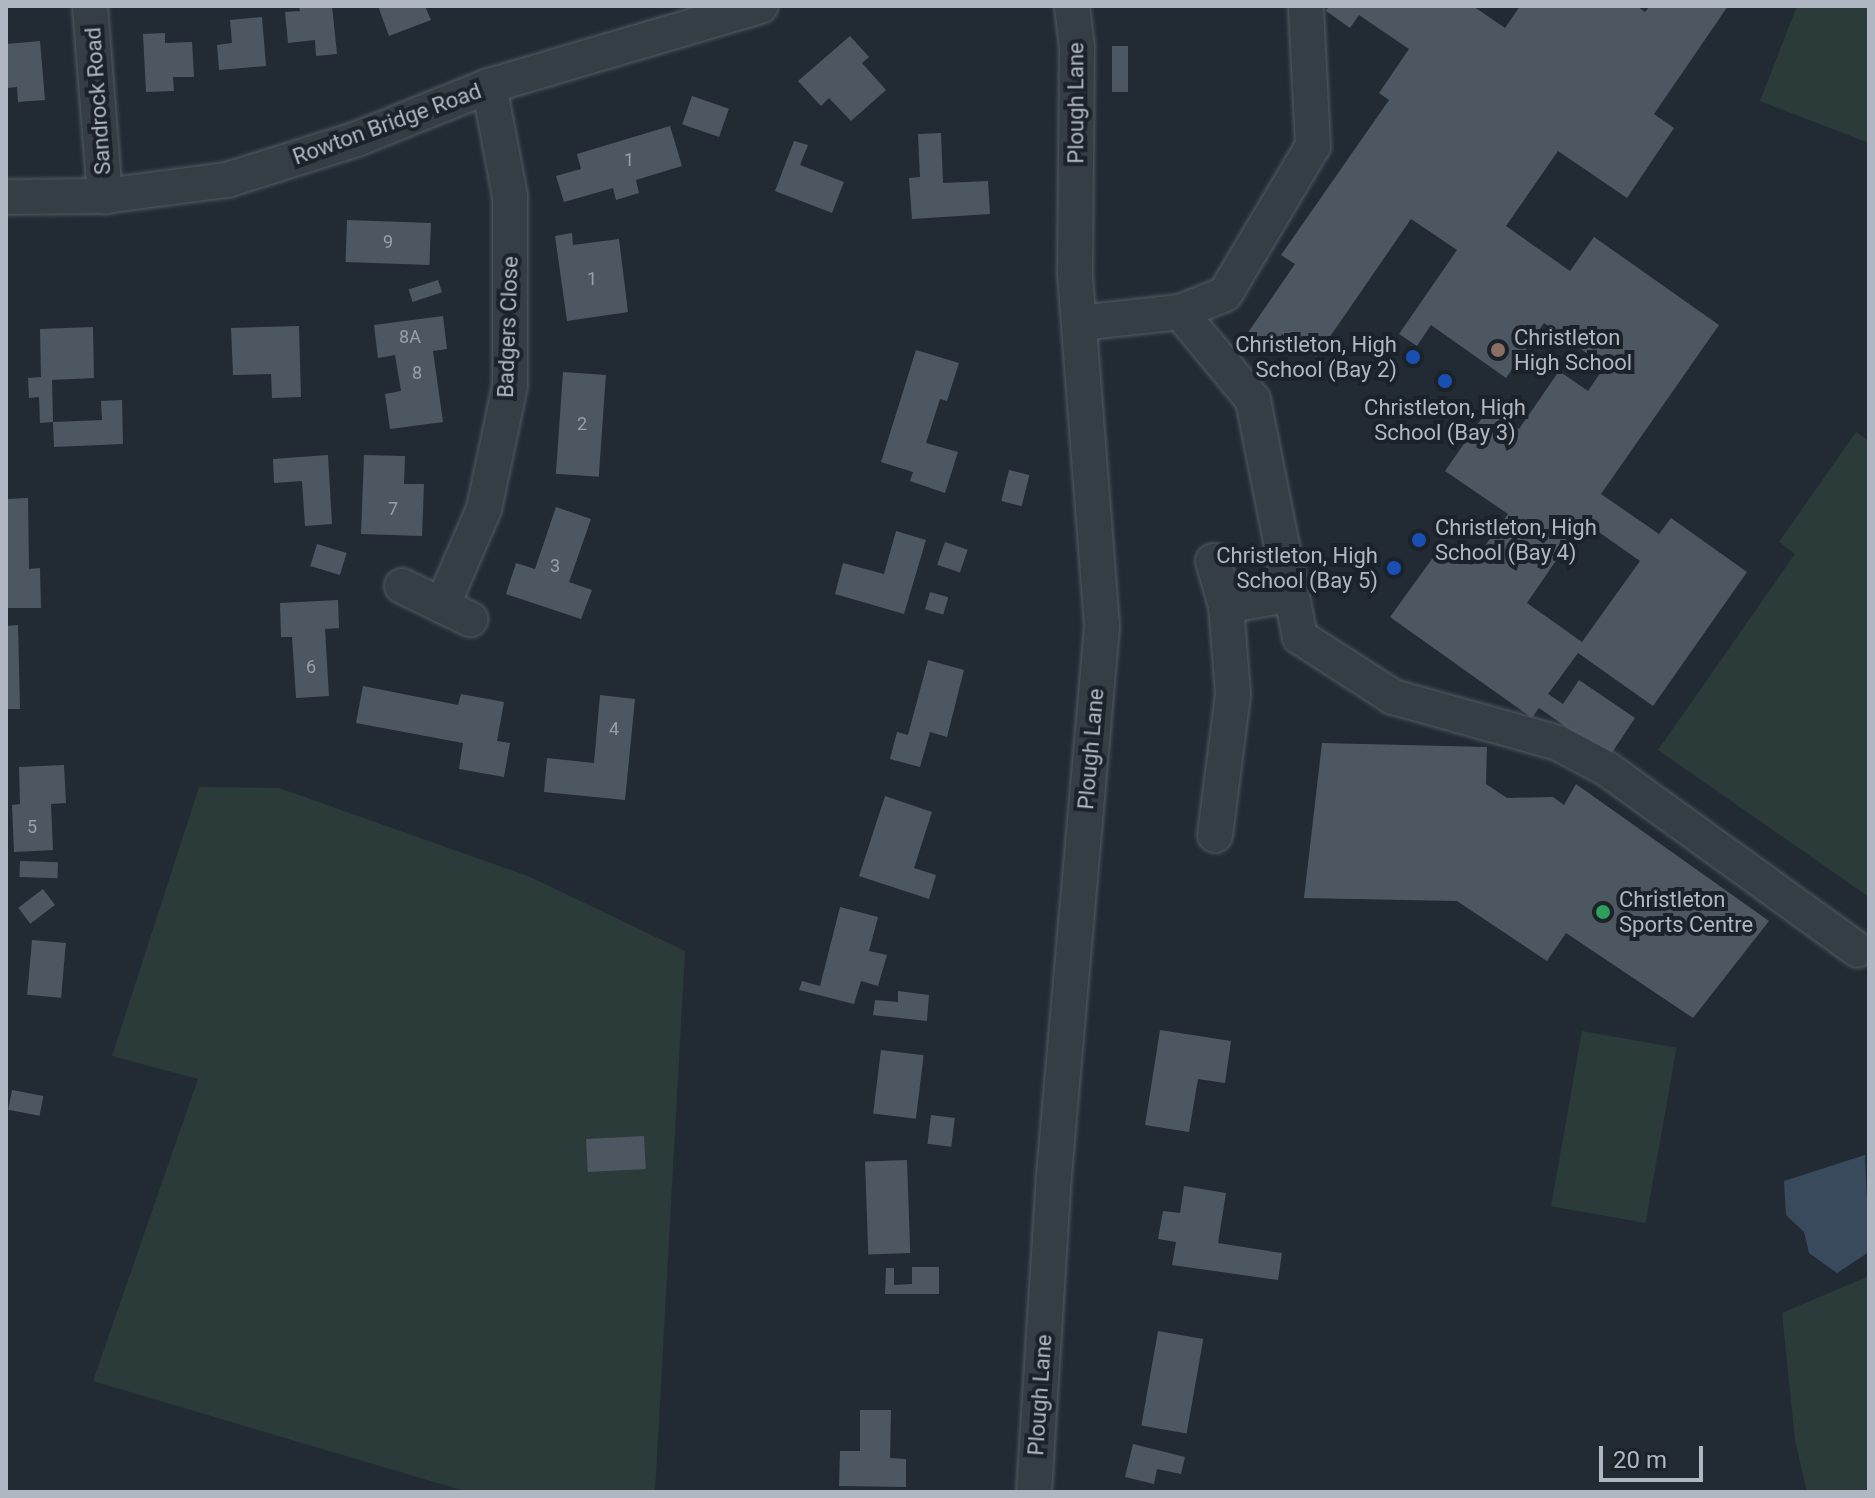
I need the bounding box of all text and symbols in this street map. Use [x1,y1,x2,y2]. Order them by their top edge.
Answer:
street label: Sandrock Road [80,26,116,176]
street label: Plough Lane [1063,42,1089,164]
street label: Rowton Bridge Road [289,78,485,170]
house number: 1 [624,149,634,171]
house number: 9 [383,231,393,253]
street label: Badgers Close [492,256,524,398]
house number: 1 [587,268,597,290]
place label: Christleton High School [1514,324,1632,376]
house number: 8A [399,326,421,348]
place label: Christleton, High School (Bay 2) [1235,331,1397,382]
marker: Christleton High School [1489,341,1507,359]
marker: Christleton, High School (Bay 2) [1404,348,1422,366]
house number: 8 [412,362,422,384]
marker: Christleton, High School (Bay 3) [1436,372,1454,390]
place label: Christleton, High School (Bay 3) [1364,394,1526,446]
house number: 2 [577,413,587,435]
house number: 7 [388,498,398,520]
place label: Christleton, High School (Bay 4) [1435,514,1597,566]
marker: Christleton, High School (Bay 4) [1410,531,1428,549]
place label: Christleton, High School (Bay 5) [1216,542,1378,594]
house number: 3 [550,555,560,577]
marker: Christleton, High School (Bay 5) [1385,559,1403,577]
house number: 6 [306,656,316,678]
street label: Plough Lane [1073,687,1109,811]
house number: 4 [609,718,619,740]
house number: 5 [27,816,37,838]
place label: Christleton Sports Centre [1619,886,1753,938]
marker: Christleton Sports Centre [1594,903,1612,921]
street label: Plough Lane [1023,1333,1057,1457]
scale bar [1603,1430,1707,1480]
text: 20 m [1613,1446,1667,1474]

